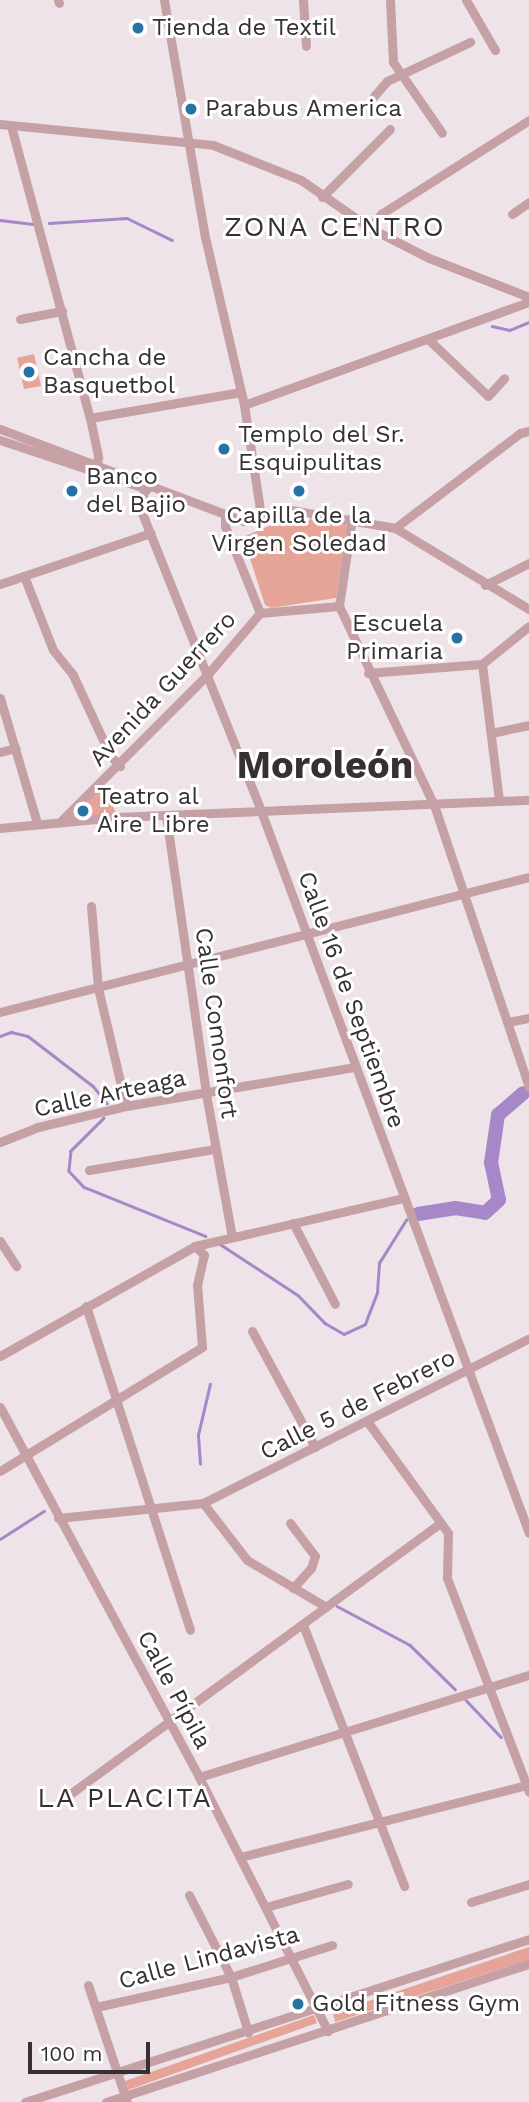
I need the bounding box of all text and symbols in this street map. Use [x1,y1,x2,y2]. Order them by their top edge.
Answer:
place label: Tienda de Textil [152,14,337,42]
marker: Tienda de Textil [130,20,146,36]
place label: Parabus America [205,95,403,123]
marker: Parabus America [183,101,199,117]
district label: ZONA CENTRO [225,210,445,244]
place label: Cancha de Basquetbol [43,344,175,400]
marker: Cancha de Basquetbol [21,364,37,380]
place label: Templo del Sr. Esquipulitas [238,421,405,477]
marker: Templo del Sr. Esquipulitas [216,441,232,457]
place label: Banco del Bajio [86,463,187,519]
marker: Banco del Bajio [64,483,80,499]
marker: Capilla de la Virgen Soledad [291,483,307,499]
place label: Capilla de la Virgen Soledad [211,502,387,558]
street label: Avenida Guerrero [83,605,243,773]
place label: Escuela Primaria [346,610,443,666]
marker: Escuela Primaria [449,630,465,646]
district label: Moroleón [237,743,413,789]
place label: Teatro al Aire Libre [97,783,210,839]
marker: Teatro al Aire Libre [75,803,91,819]
street label: Calle 16 de Septiembre [291,868,411,1132]
street label: Calle Comonfort [188,926,244,1120]
street label: Calle Arteaga [31,1064,189,1124]
street label: Calle 5 de Febrero [256,1343,460,1467]
street label: Calle Pípila [131,1626,217,1754]
district label: LA PLACITA [38,1781,212,1815]
street label: Calle Lindavista [116,1920,302,1996]
place label: Gold Fitness Gym [312,1990,520,2018]
marker: Gold Fitness Gym [290,1996,306,2012]
scale bar [32,2028,154,2072]
text: 100 m [41,2041,103,2066]

